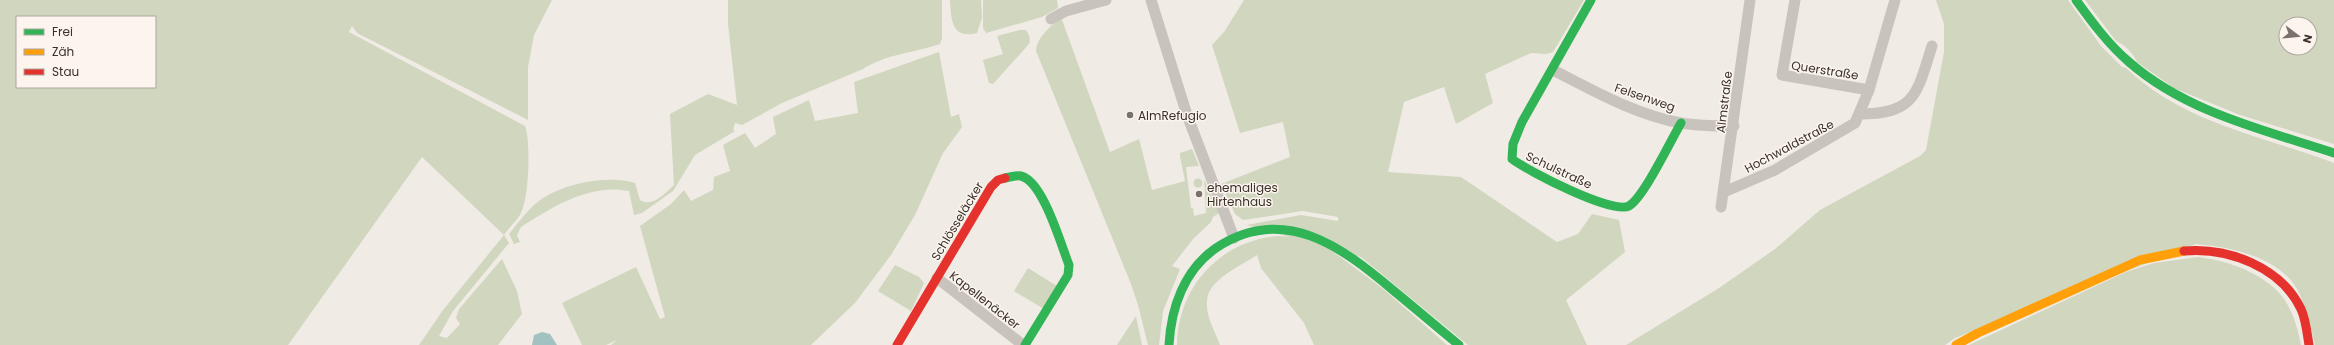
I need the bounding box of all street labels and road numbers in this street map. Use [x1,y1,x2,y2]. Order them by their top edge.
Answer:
street label: Querstraße [1790,56,1860,84]
street label: Almstraße [1712,70,1736,134]
street label: Felsenweg [1612,79,1678,115]
street label: Hochwaldstraße [1741,115,1837,177]
street label: Schulstraße [1523,147,1595,193]
street label: Schlösseläcker [927,178,987,264]
street label: Kapellenäcker [946,267,1024,333]

